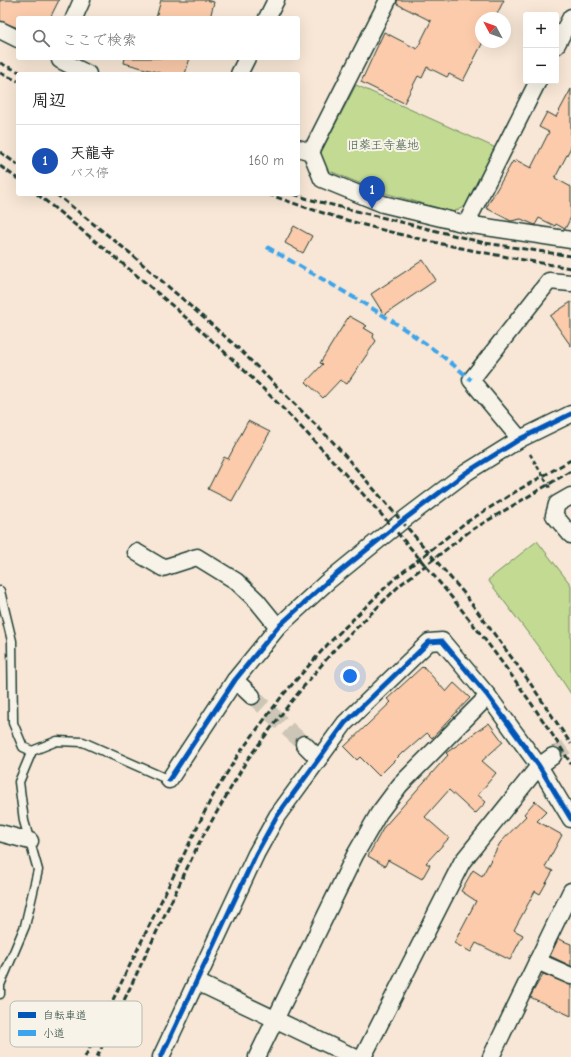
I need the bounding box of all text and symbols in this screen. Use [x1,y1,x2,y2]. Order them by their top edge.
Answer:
north arrow [475,12,511,48]
map controls [523,12,559,84]
button: + [523,12,559,48]
search box [16,16,300,60]
icon: search [30,27,52,49]
text: ここで検索 [62,31,137,49]
button: − [523,48,559,84]
text: 周辺 [32,91,66,110]
park label: 旧薬王寺墓地 [347,138,419,152]
text: 天龍寺 [70,144,115,162]
text: 1 [42,153,48,168]
text: 160 m [249,153,284,168]
text: バス停 [70,165,109,180]
pin: 1 [359,176,385,209]
your location [340,666,360,686]
legend [10,1001,142,1047]
text: 自転車道 [43,1009,87,1022]
text: 小道 [43,1027,65,1040]

